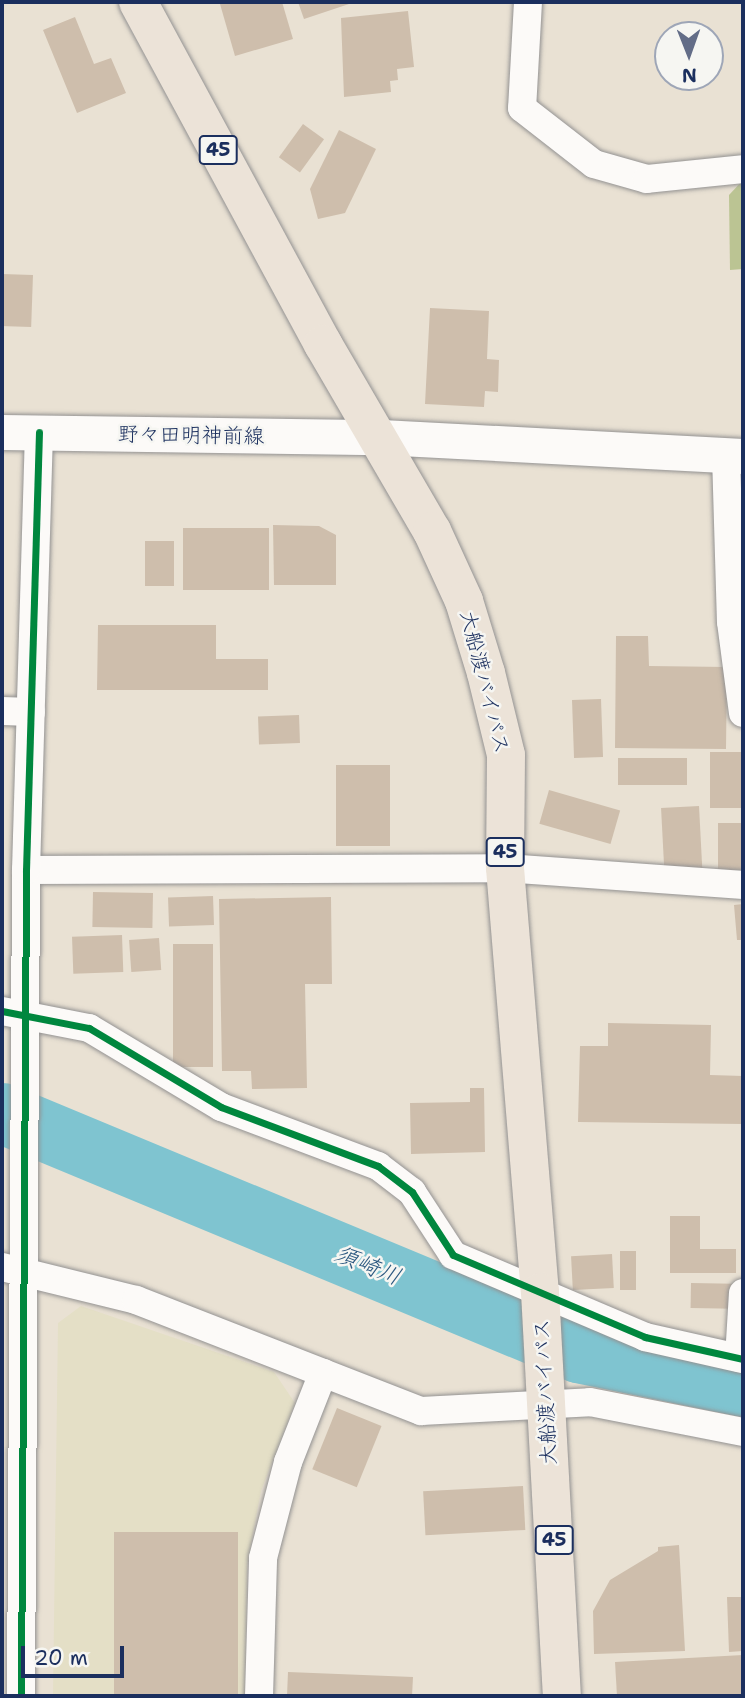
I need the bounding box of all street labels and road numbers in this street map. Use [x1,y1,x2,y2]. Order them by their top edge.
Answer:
road number: 45 [197,134,239,166]
street label: 野々田明神前線 [117,421,265,449]
street label: 大船渡バイパス [455,608,515,756]
road number: 45 [484,836,526,867]
street label: 大船渡バイパス [529,1318,561,1466]
road number: 45 [533,1524,575,1556]

